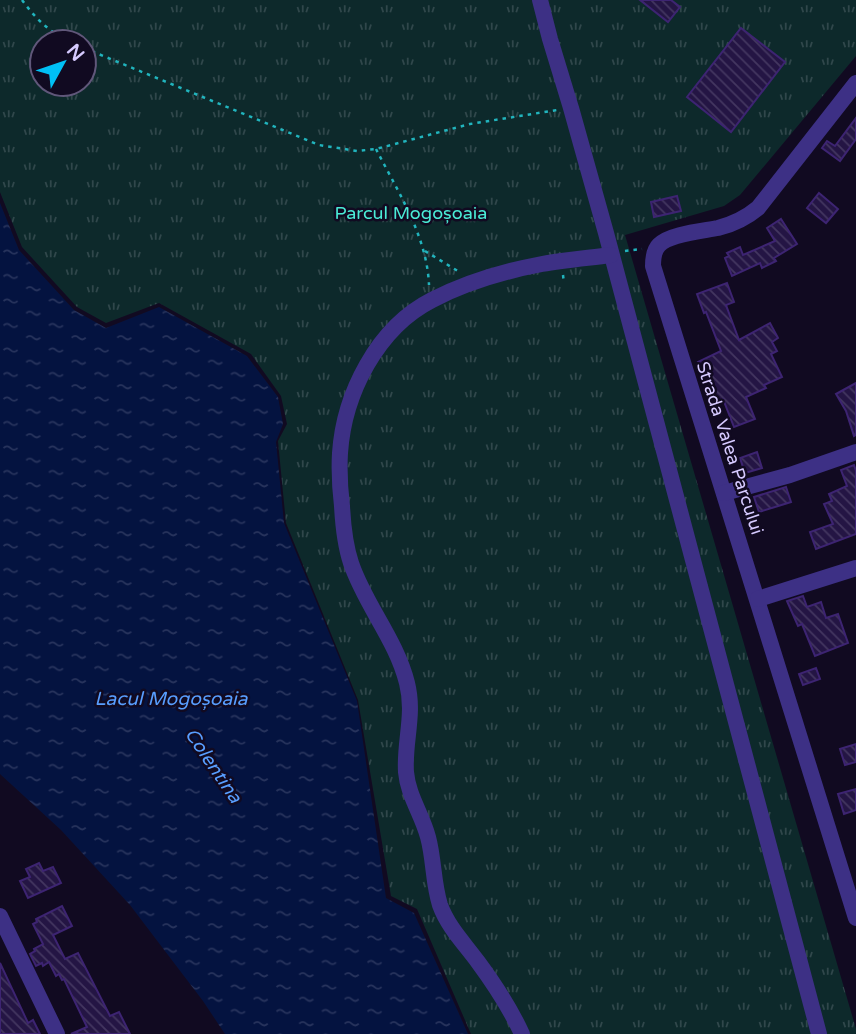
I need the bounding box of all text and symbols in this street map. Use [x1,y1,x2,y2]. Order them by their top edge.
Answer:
north arrow [28,28,98,98]
text: N [62,40,89,66]
park label: Parcul Mogoșoaia [335,202,487,224]
street label: Strada Valea Parcului [692,359,768,537]
water label: Lacul Mogoșoaia [95,688,249,710]
water label: Colentina [180,724,247,808]

